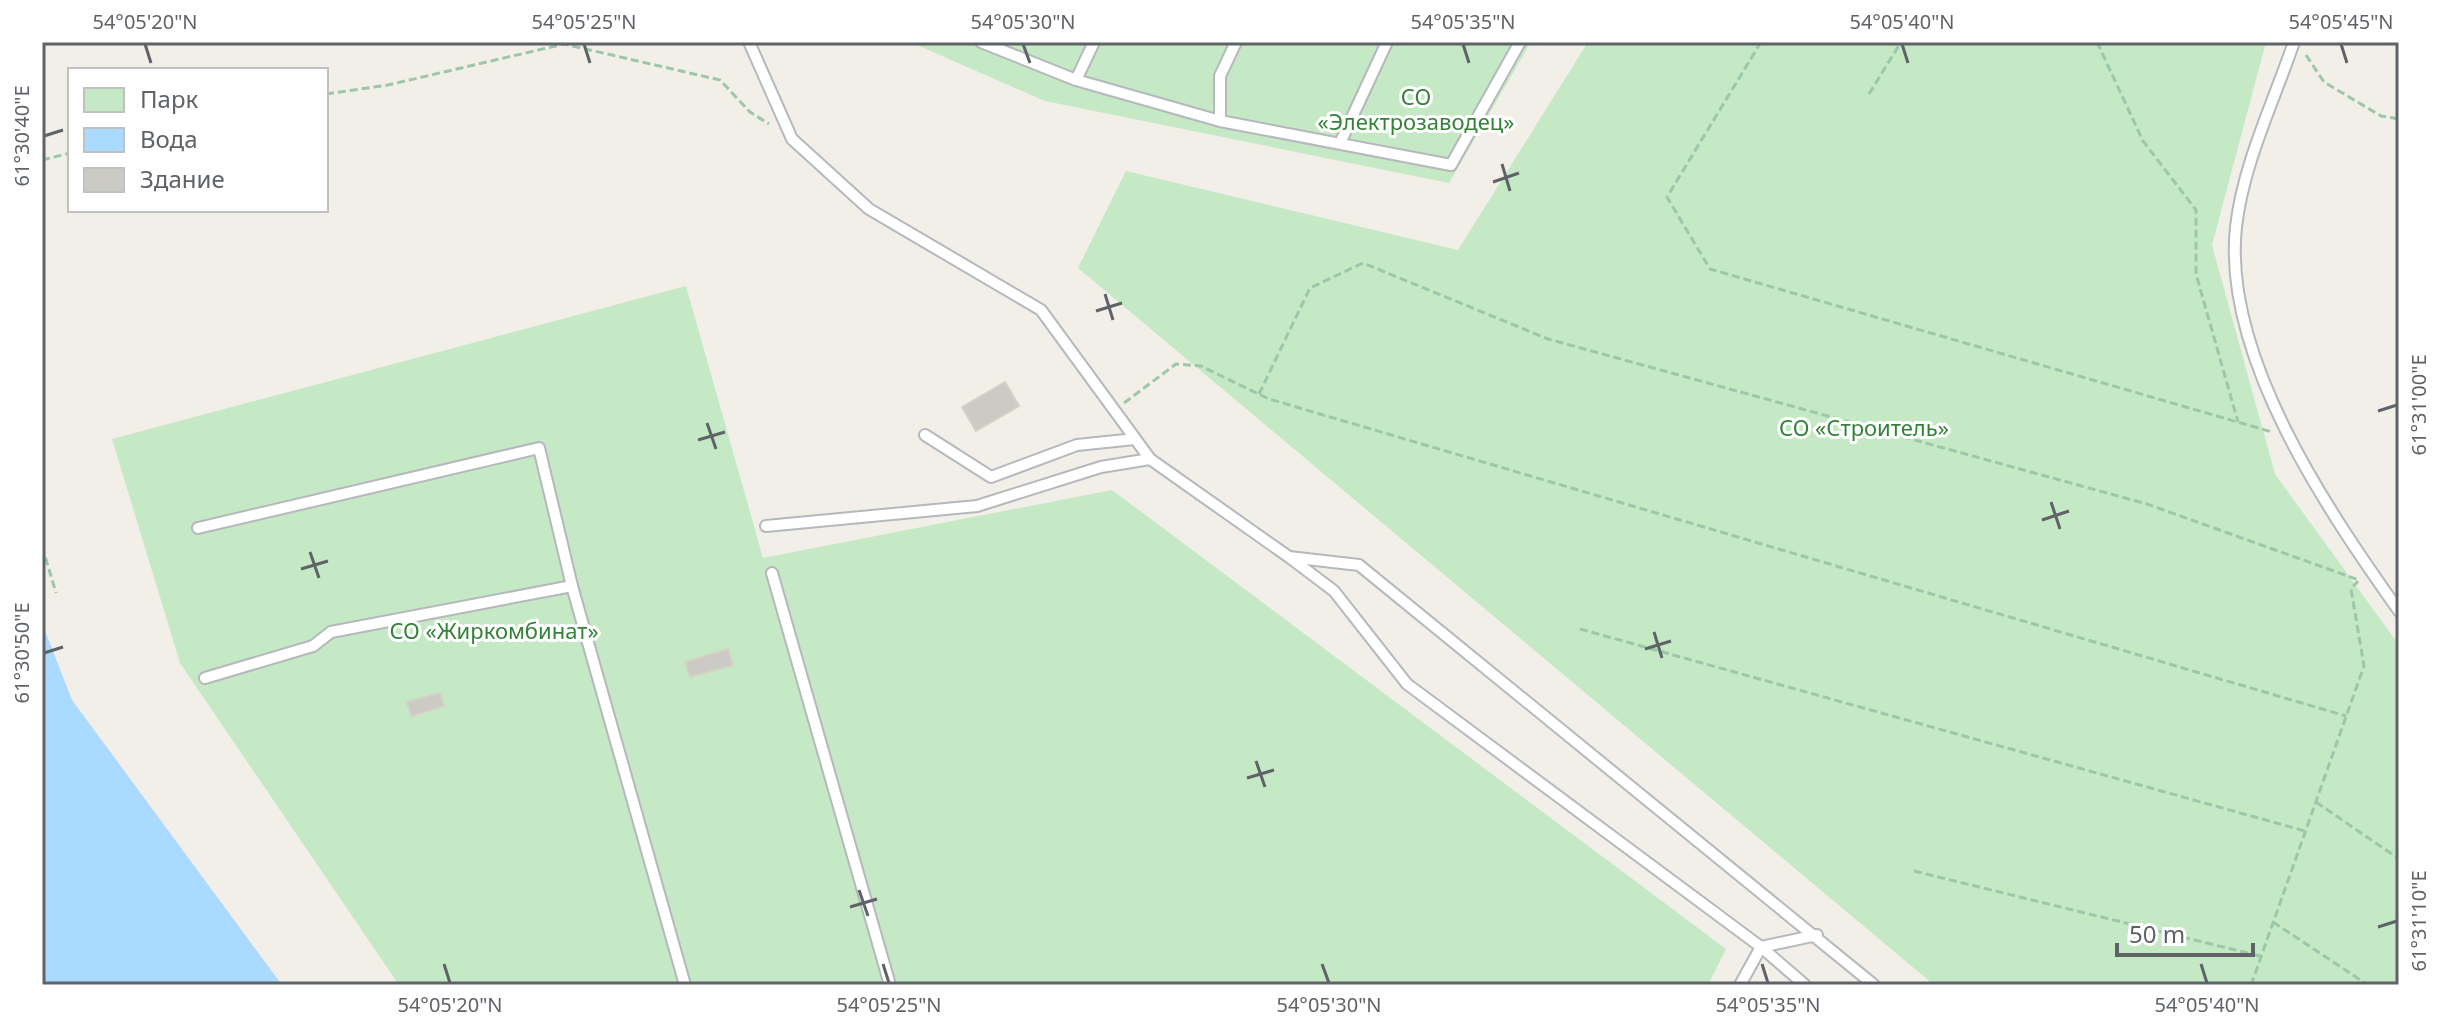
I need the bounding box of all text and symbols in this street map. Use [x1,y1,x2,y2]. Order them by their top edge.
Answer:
text: 54°05'20"N [92,8,198,35]
text: 54°05'25"N [531,8,637,35]
text: 54°05'30"N [970,8,1076,35]
text: 54°05'35"N [1410,8,1516,35]
text: 54°05'40"N [1849,8,1955,35]
text: 54°05'45"N [2288,8,2394,35]
legend [68,68,328,212]
park label: СО «Электрозаводец» [1318,81,1514,136]
text: Парк [140,82,199,115]
text: 61°30'40"E [8,86,35,186]
text: Вода [140,122,198,155]
text: Здание [140,162,225,195]
text: 61°31'00"E [2405,355,2432,455]
park label: СО «Строитель» [1779,412,1949,442]
text: 61°30'50"E [8,603,35,703]
park label: СО «Жиркомбинат» [389,615,599,645]
text: 61°31'10"E [2405,871,2432,971]
scale bar [2117,907,2253,957]
text: 50 m [2129,917,2185,950]
text: 54°05'20"N [397,991,503,1018]
text: 54°05'25"N [836,991,942,1018]
text: 54°05'30"N [1276,991,1382,1018]
text: 54°05'35"N [1715,991,1821,1018]
text: 54°05'40"N [2154,991,2260,1018]

